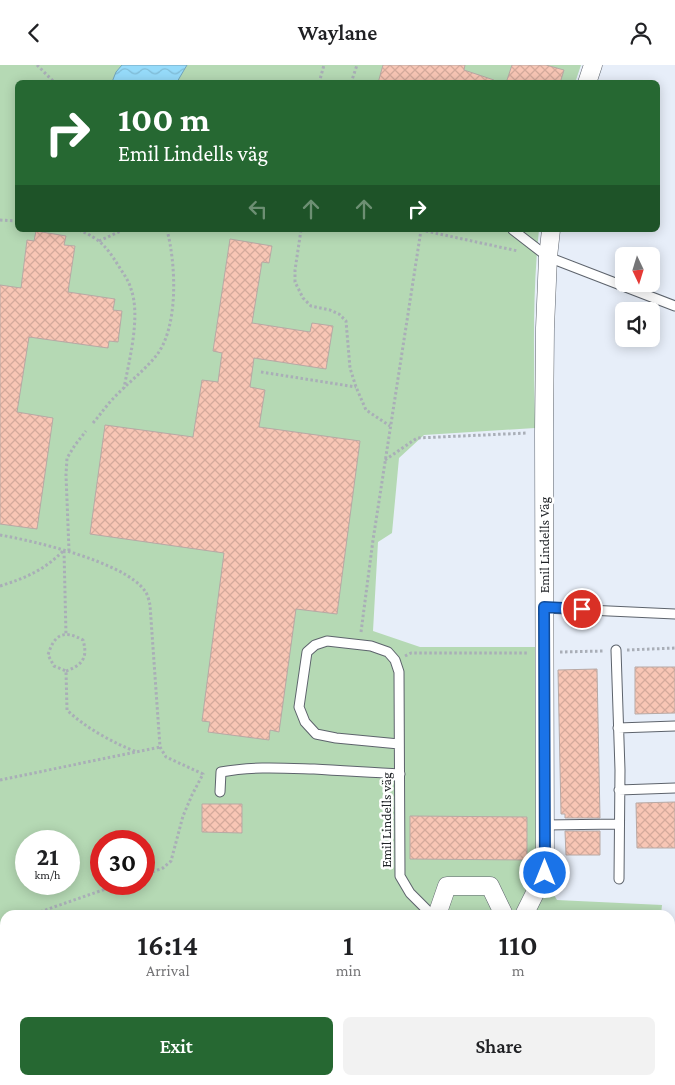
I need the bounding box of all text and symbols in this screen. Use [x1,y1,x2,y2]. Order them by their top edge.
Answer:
icon: back [20,19,48,47]
icon: person [627,19,655,47]
text: Waylane [298,20,377,45]
icon: right [35,100,100,165]
text: 100 m [118,100,210,139]
text: Emil Lindells väg [118,141,268,166]
icon: left [244,195,272,223]
icon: ahead [297,195,325,223]
icon: ahead [350,195,378,223]
icon: right [403,195,431,223]
north arrow [615,247,660,293]
map controls [615,247,660,347]
button: sound [615,302,660,347]
street label: Emil Lindells Väg [536,496,552,593]
pin [561,588,603,630]
icon: arrive [568,595,596,623]
street label: Emil Lindells väg [378,772,394,868]
speed limit sign: 30 [90,830,155,895]
text: 21 [36,843,59,870]
position arrow [518,846,570,898]
text: km/h [35,868,60,882]
text: 16:14 [137,928,198,961]
text: 1 [343,928,354,961]
text: 110 [499,928,538,961]
text: Arrival [146,962,190,979]
text: min [336,962,361,979]
text: m [512,962,525,979]
button: Exit [20,1017,333,1075]
button: Share [343,1017,655,1075]

